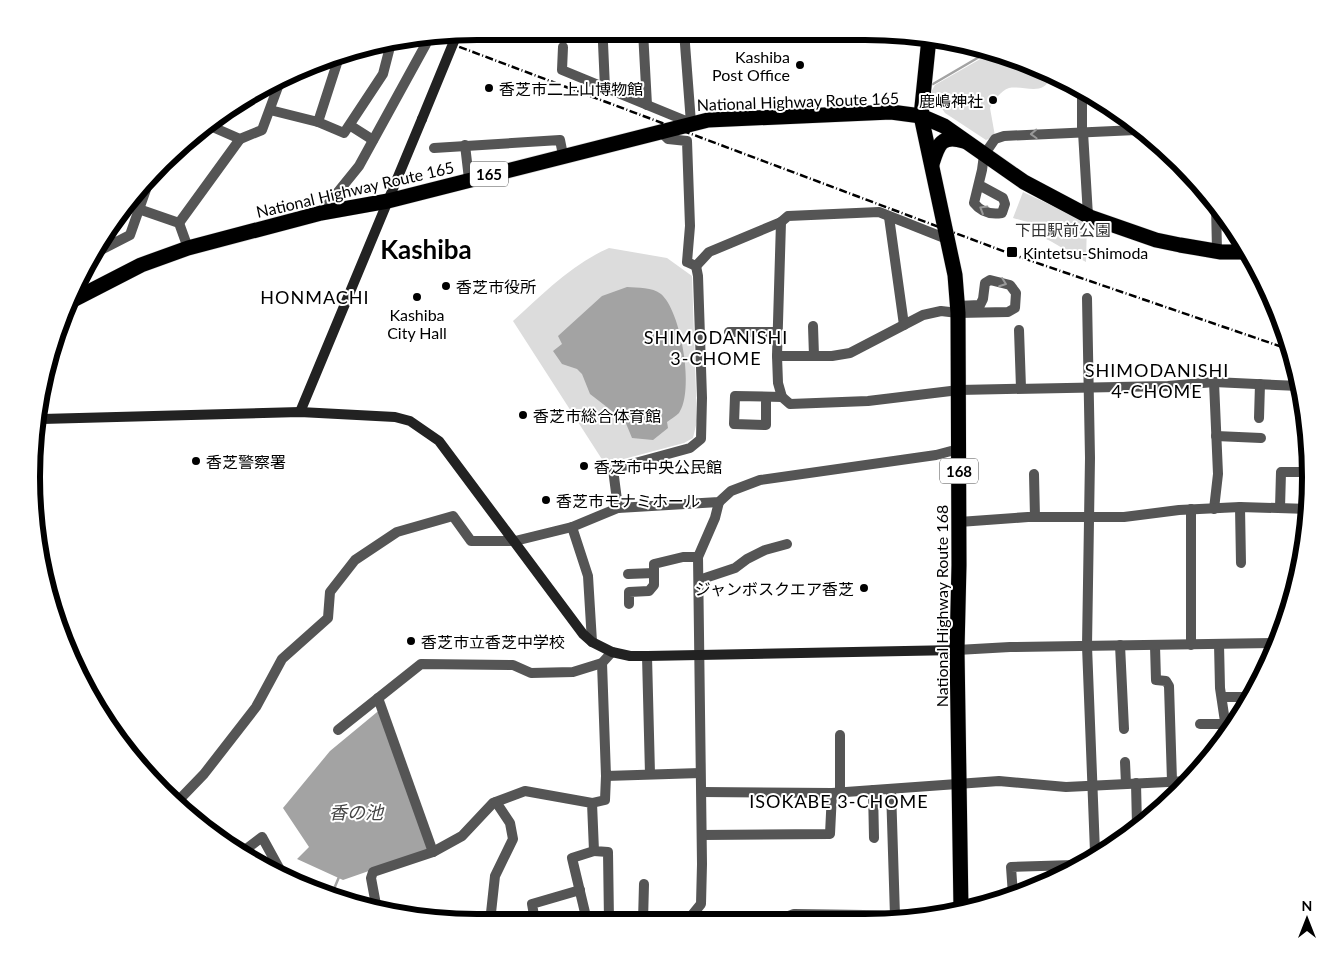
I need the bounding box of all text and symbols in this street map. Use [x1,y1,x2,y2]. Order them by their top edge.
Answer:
place label: Kashiba Post Office [712,47,790,84]
marker: Kashiba Post Office [794,59,806,71]
place label: 香芝市二上山博物館 [499,79,643,98]
marker: 香芝市二上山博物館 [483,82,495,94]
street label: National Highway Route 165 [697,88,899,114]
place label: 鹿嶋神社 [919,91,983,110]
marker: 鹿嶋神社 [987,94,999,106]
one-way arrow [1029,129,1037,140]
street label: National Highway Route 165 [254,157,456,221]
road number: 165 [470,162,508,186]
one-way arrow [979,205,988,215]
park label: 下田駅前公園 [1015,220,1111,239]
district label: Kashiba [380,233,472,265]
place label: Kintetsu-Shimoda [1023,243,1148,262]
marker: Kintetsu-Shimoda [1005,245,1019,259]
place label: 香芝市役所 [456,277,536,296]
one-way arrow [998,277,1007,287]
marker: 香芝市役所 [440,280,452,292]
district label: HONMACHI [260,286,370,308]
marker: Kashiba City Hall [411,291,423,303]
place label: Kashiba City Hall [387,305,447,342]
district label: SHIMODANISHI 3-CHOME [644,326,788,369]
district label: SHIMODANISHI 4-CHOME [1085,359,1229,402]
place label: 香芝市総合体育館 [533,406,661,425]
marker: 香芝市総合体育館 [517,409,529,421]
place label: 香芝警察署 [206,452,286,471]
marker: 香芝警察署 [190,455,202,467]
place label: 香芝市中央公民館 [594,457,722,476]
road number: 168 [940,458,978,484]
marker: 香芝市中央公民館 [578,460,590,472]
place label: 香芝市モナミホール [556,491,700,510]
marker: 香芝市モナミホール [540,494,552,506]
street label: National Highway Route 168 [932,505,951,707]
place label: ジャンボスクエア香芝 [695,579,854,598]
marker: ジャンボスクエア香芝 [858,582,870,594]
place label: 香芝市立香芝中学校 [421,632,565,651]
marker: 香芝市立香芝中学校 [405,635,417,647]
district label: ISOKABE 3-CHOME [749,790,929,812]
water label: 香の池 [329,801,385,823]
north arrow [1282,894,1332,944]
text: N [1302,897,1312,914]

